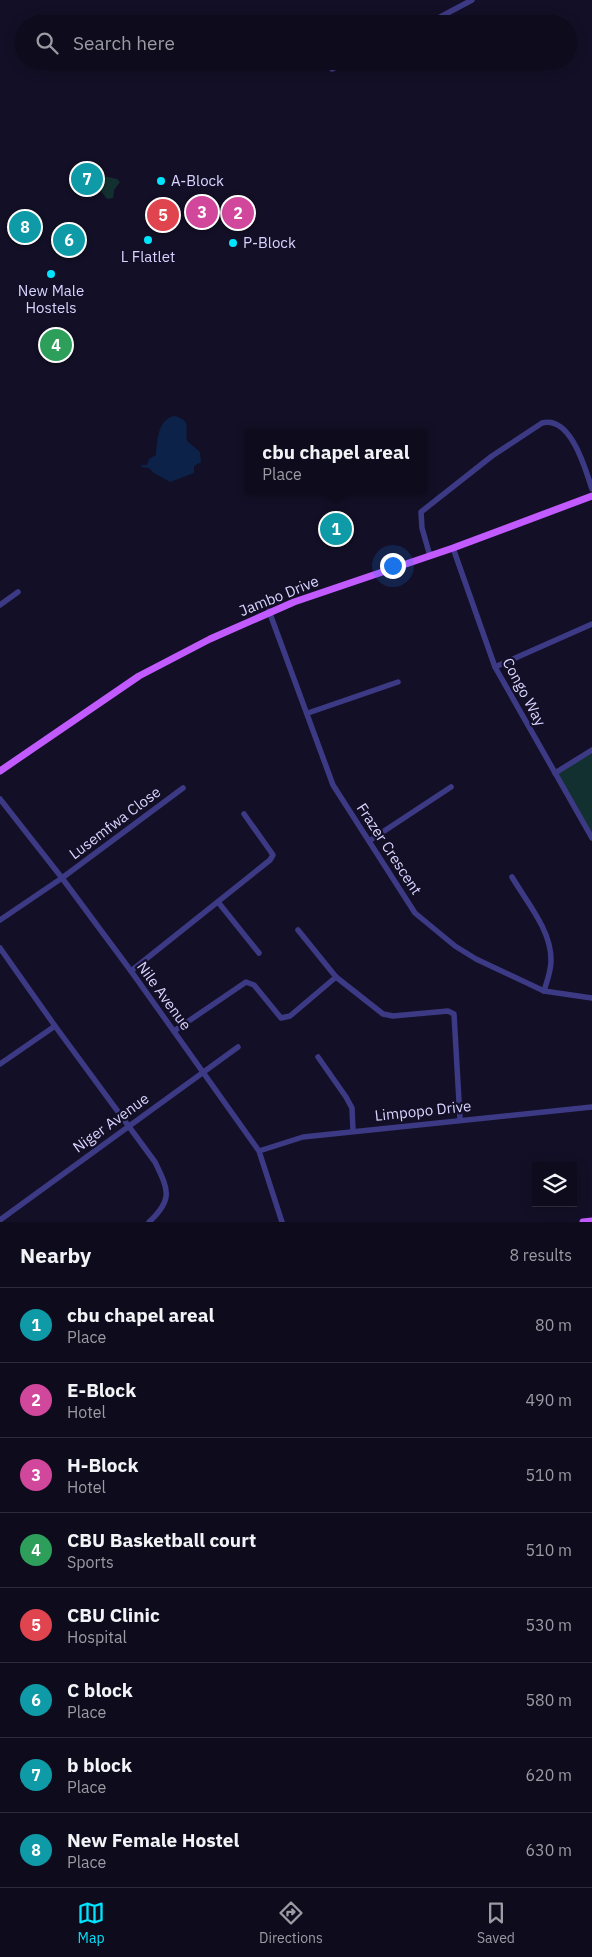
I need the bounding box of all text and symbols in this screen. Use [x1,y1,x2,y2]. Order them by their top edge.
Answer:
search box [15,15,577,70]
icon: search [33,29,61,57]
text: Search here [73,31,175,55]
pin: 7 [71,160,103,198]
place label: A-Block [171,171,224,190]
marker: A-Block [155,175,167,187]
pin: 3 [186,193,218,231]
pin: 2 [222,194,254,232]
pin: 5 [147,196,179,234]
pin: 8 [9,208,41,246]
pin: 6 [53,221,85,259]
place label: P-Block [243,233,296,252]
marker: L Flatlet [142,234,154,246]
marker: P-Block [227,237,239,249]
place label: L Flatlet [121,247,175,266]
marker: New Male Hostels [45,268,57,280]
place label: New Male Hostels [18,281,84,317]
pin: 4 [40,326,72,364]
popup [245,429,427,494]
text: cbu chapel areal [262,440,410,464]
text: Place [262,464,302,484]
pin: 1 [320,510,352,548]
your location [380,553,406,579]
street label: Jambo Drive [236,571,321,620]
street label: Congo Way [499,654,551,730]
street label: Lusemfwa Close [65,782,164,863]
street label: Frazer Crescent [353,799,426,898]
street label: Nile Avenue [133,958,196,1034]
street label: Niger Avenue [69,1089,153,1157]
street label: Limpopo Drive [374,1096,472,1125]
map controls [532,1162,577,1207]
button: layers [532,1162,577,1207]
text: Nearby [20,1241,91,1269]
text: 8 results [509,1245,572,1265]
text: cbu chapel areal [67,1303,214,1327]
text: 1 [31,1315,41,1335]
text: 80 m [535,1315,572,1335]
text: Place [67,1327,106,1347]
text: E-Block [67,1378,136,1402]
text: 2 [31,1390,41,1410]
text: 490 m [525,1390,572,1410]
text: Hotel [67,1402,106,1422]
text: H-Block [67,1453,138,1477]
text: 3 [31,1465,41,1485]
text: 510 m [525,1465,572,1485]
text: Hotel [67,1477,106,1497]
text: CBU Basketball court [67,1528,256,1552]
text: 4 [31,1540,41,1560]
text: 510 m [525,1540,572,1560]
text: Sports [67,1552,114,1572]
text: CBU Clinic [67,1603,160,1627]
text: 5 [31,1615,41,1635]
text: 530 m [525,1615,572,1635]
text: Hospital [67,1627,127,1647]
text: C block [67,1678,133,1702]
text: 6 [31,1690,41,1710]
text: 580 m [525,1690,572,1710]
text: Place [67,1702,106,1722]
text: b block [67,1753,132,1777]
text: 7 [31,1765,41,1785]
text: 620 m [525,1765,572,1785]
text: Place [67,1777,106,1797]
text: New Female Hostel [67,1828,239,1852]
text: 8 [31,1840,41,1860]
text: 630 m [525,1840,572,1860]
text: Place [67,1852,106,1872]
tab: Map [77,1899,105,1947]
tab: Directions [259,1899,323,1947]
tab: Saved [477,1899,515,1947]

